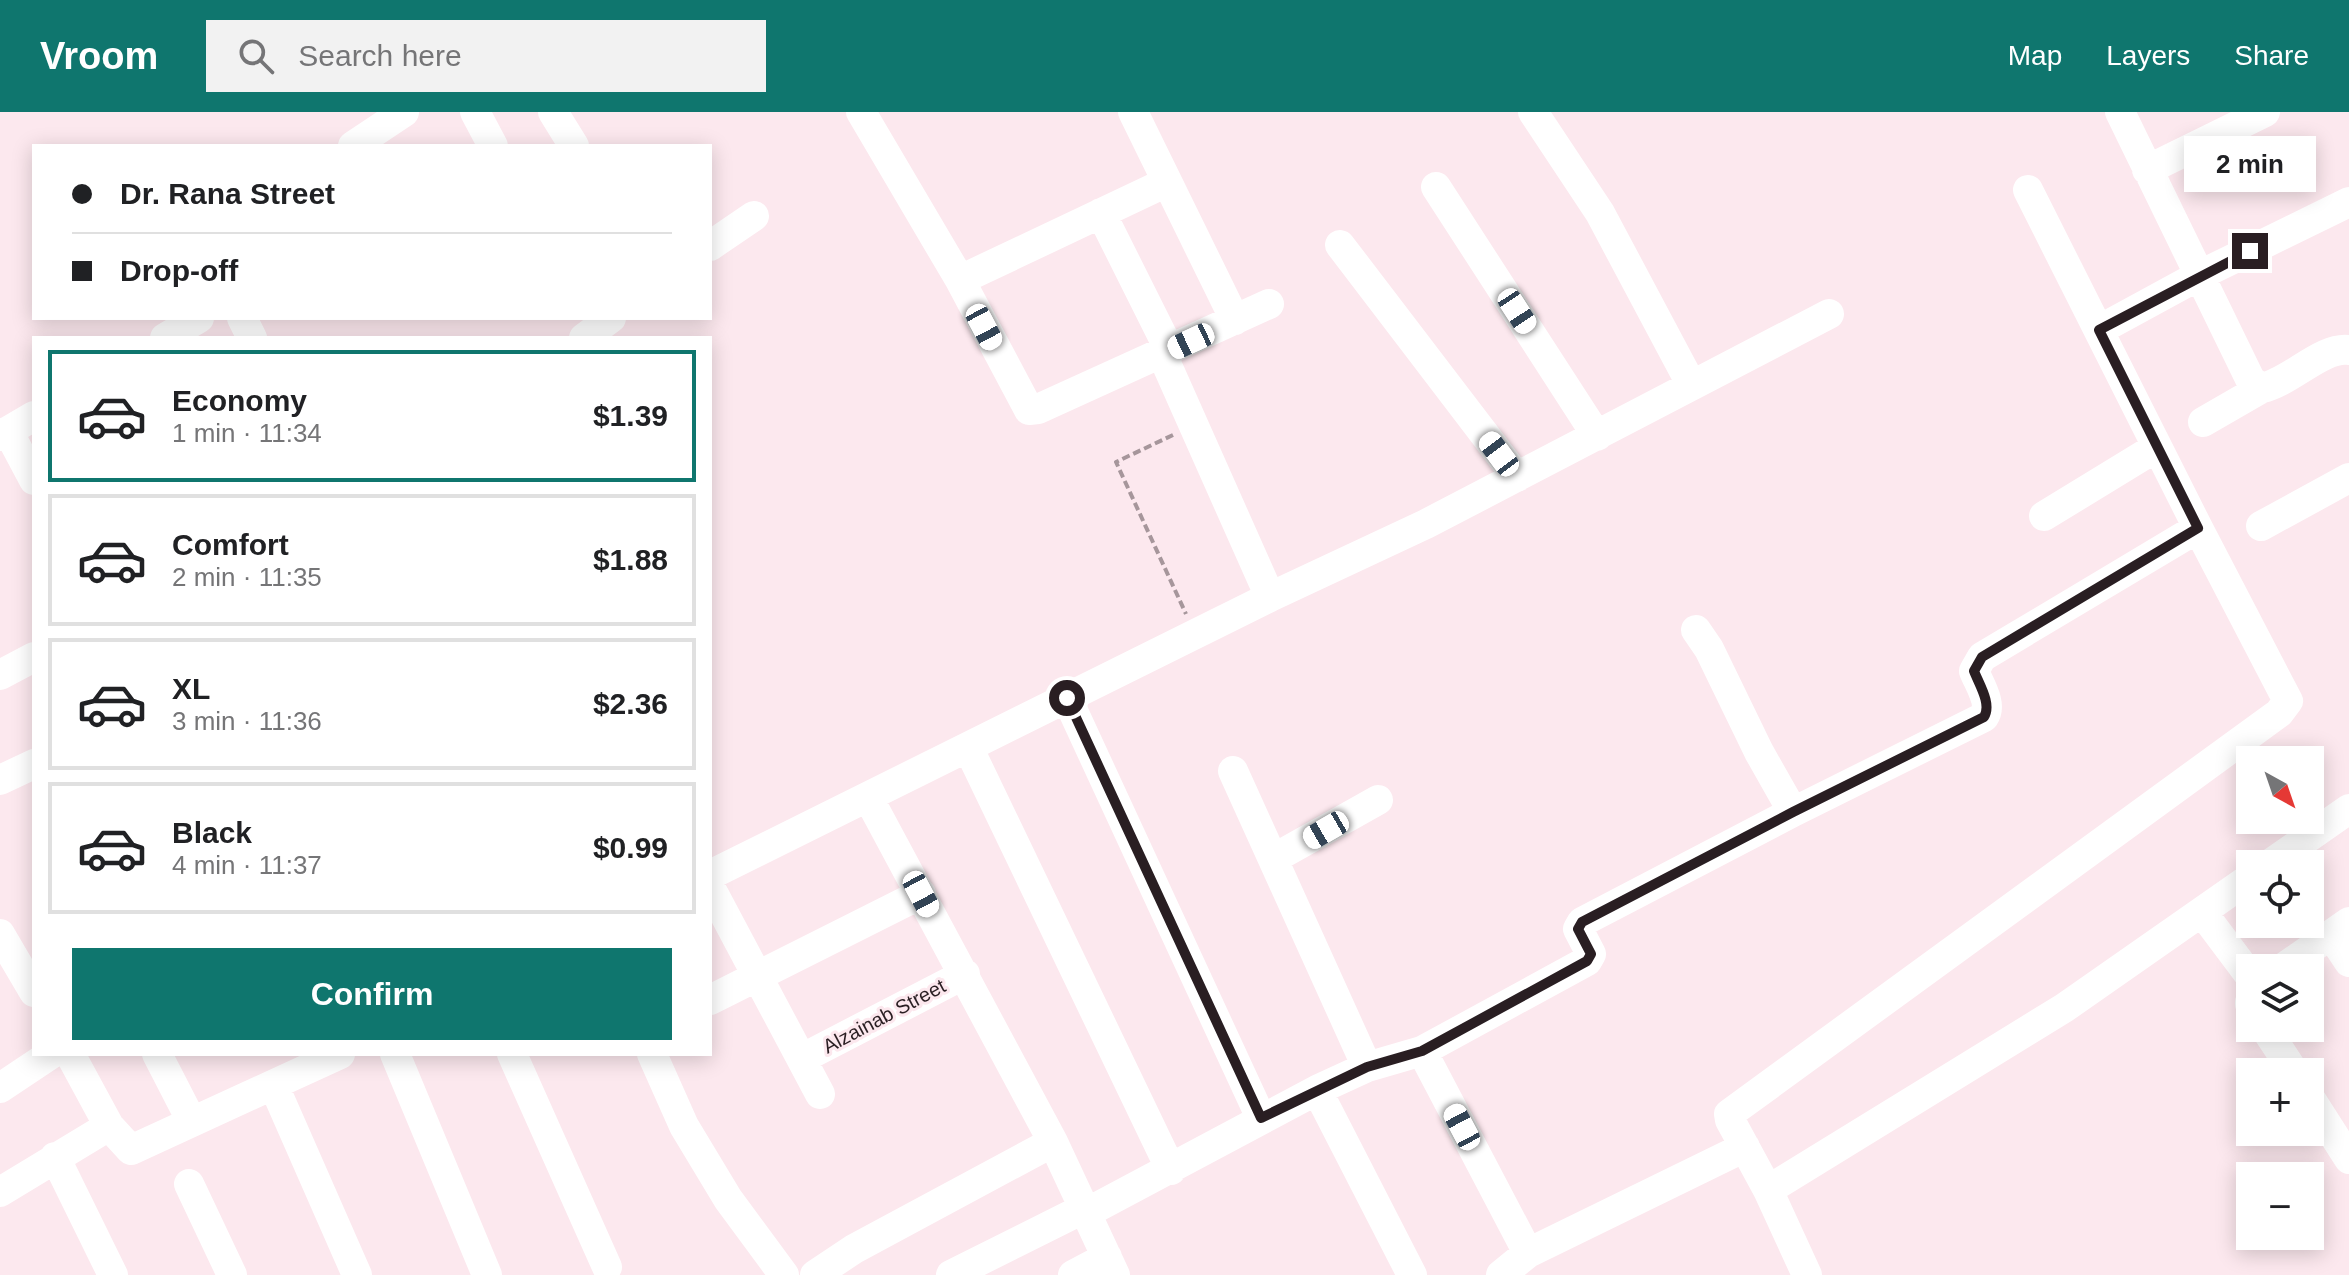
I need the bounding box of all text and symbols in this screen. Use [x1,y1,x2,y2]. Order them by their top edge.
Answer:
search box [206,20,766,92]
icon: search [234,34,278,78]
text: Vroom [40,35,158,77]
text: Search here [298,39,462,72]
text: Map [2008,40,2062,71]
text: Layers [2106,40,2190,71]
text: Share [2234,40,2309,71]
callout: 2 min [2184,135,2316,191]
text: 2 min [2216,149,2284,179]
text: Dr. Rana Street [120,177,335,210]
route end [2232,233,2268,269]
text: Drop-off [120,254,238,287]
car [1494,284,1540,338]
car [962,300,1006,354]
car [1164,320,1218,362]
icon: car [76,380,148,452]
text: Economy [172,384,307,417]
text: $1.39 [593,399,668,432]
text: 1 min · 11:34 [172,418,322,448]
car [1475,428,1523,480]
icon: car [76,524,148,596]
text: Comfort [172,528,289,561]
text: $1.88 [593,543,668,576]
text: 2 min · 11:35 [172,562,322,592]
icon: car [76,668,148,740]
text: XL [172,672,210,705]
route start [1049,680,1085,716]
text: $2.36 [593,687,668,720]
text: 3 min · 11:36 [172,706,322,736]
north arrow [2236,746,2324,834]
map controls [2236,746,2324,1250]
car [1299,808,1353,852]
icon: car [76,812,148,884]
text: Black [172,816,252,849]
text: $0.99 [593,831,668,864]
text: 4 min · 11:37 [172,850,322,880]
button: locate [2236,850,2324,938]
car [899,867,943,921]
button: Confirm [72,948,672,1040]
button: layers [2236,954,2324,1042]
street label: Alzainab Street [819,974,949,1058]
button: + [2236,1058,2324,1146]
car [1440,1100,1484,1154]
button: − [2236,1162,2324,1250]

